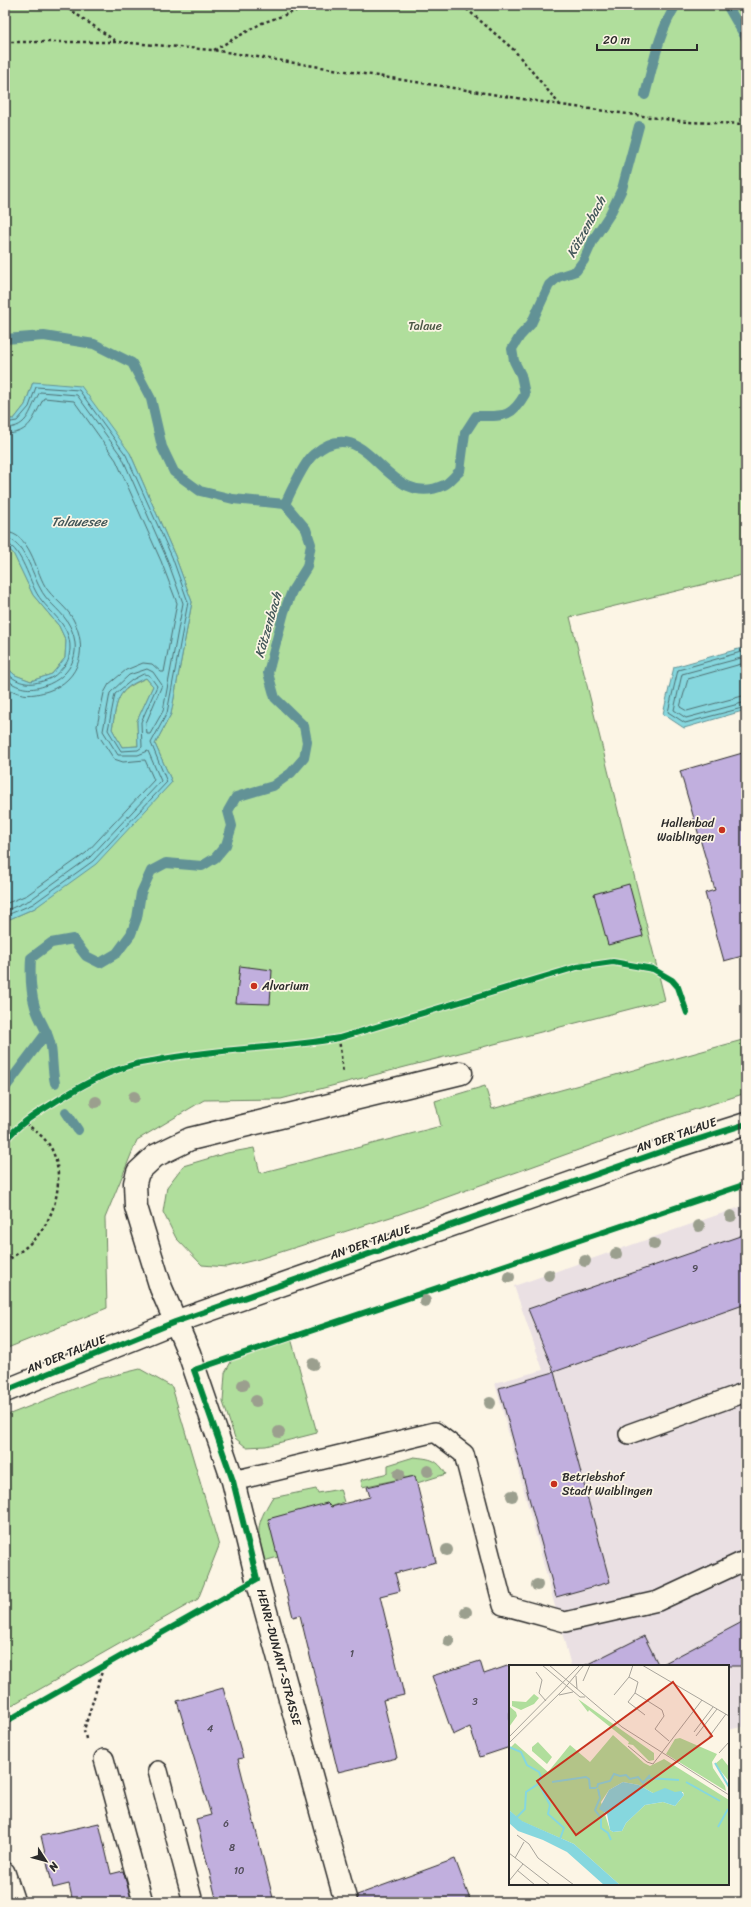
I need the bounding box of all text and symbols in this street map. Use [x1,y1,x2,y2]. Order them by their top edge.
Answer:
scale bar [597,26,697,52]
text: 20 m [603,29,630,51]
water label: Kätzenbach [560,191,613,262]
park label: Talaue [408,315,442,337]
water label: Talauesee [51,510,108,533]
water label: Kätzenbach [248,588,289,660]
place label: Hallenbad Waiblingen [657,812,715,848]
marker: Hallenbad Waiblingen [717,825,727,835]
place label: Alvarium [261,975,309,997]
marker: Alvarium [249,981,259,991]
street label: AN DER TALAUE [632,1110,721,1159]
street label: AN DER TALAUE [326,1217,415,1266]
house number: 9 [692,1260,698,1278]
street label: AN DER TALAUE [22,1327,110,1380]
place label: Betriebshof Stadt Waiblingen [562,1466,653,1502]
marker: Betriebshof Stadt Waiblingen [549,1479,559,1489]
street label: HENRI-DUNANT-STRASSE [250,1586,308,1729]
house number: 1 [350,1645,354,1663]
inset map [509,1665,729,1885]
house number: 3 [472,1693,478,1711]
house number: 4 [207,1720,213,1738]
house number: 6 [223,1815,229,1833]
house number: 8 [229,1839,235,1857]
north arrow [26,1841,66,1881]
text: N [44,1857,64,1876]
house number: 10 [234,1862,244,1880]

